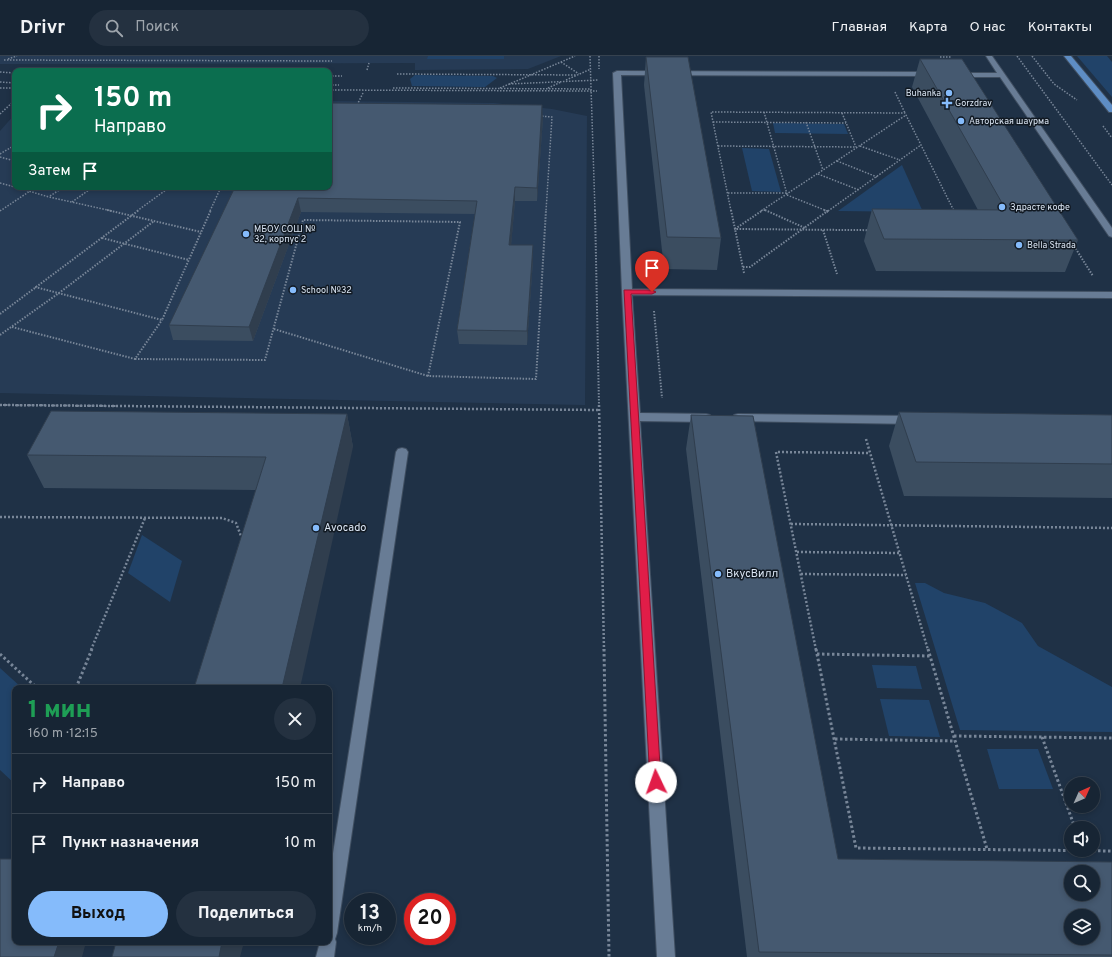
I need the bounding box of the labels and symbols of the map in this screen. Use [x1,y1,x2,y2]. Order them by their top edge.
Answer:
place label: Buhanka [906,88,941,99]
marker: Buhanka [944,88,954,98]
marker: Gorzdrav [942,98,952,108]
place label: Gorzdrav [955,98,992,109]
marker: Авторская шаурма [956,116,966,126]
place label: Авторская шаурма [969,116,1049,127]
marker: Здрасте кофе [997,202,1007,212]
place label: Здрасте кофе [1010,202,1070,213]
place label: МБОУ СОШ № 32, корпус 2 [254,224,316,245]
marker: МБОУ СОШ № 32, корпус 2 [241,229,251,239]
marker: Bella Strada [1014,240,1024,250]
place label: Bella Strada [1027,240,1076,251]
pin [635,251,669,292]
marker: School №32 [288,285,298,295]
place label: School №32 [301,285,352,296]
place label: Avocado [324,521,366,535]
marker: Avocado [311,523,321,533]
place label: ВкусВилл [726,567,778,581]
marker: ВкусВилл [713,569,723,579]
position arrow [635,761,677,803]
north arrow [1064,777,1100,813]
speed limit sign: 20 [404,893,456,945]

